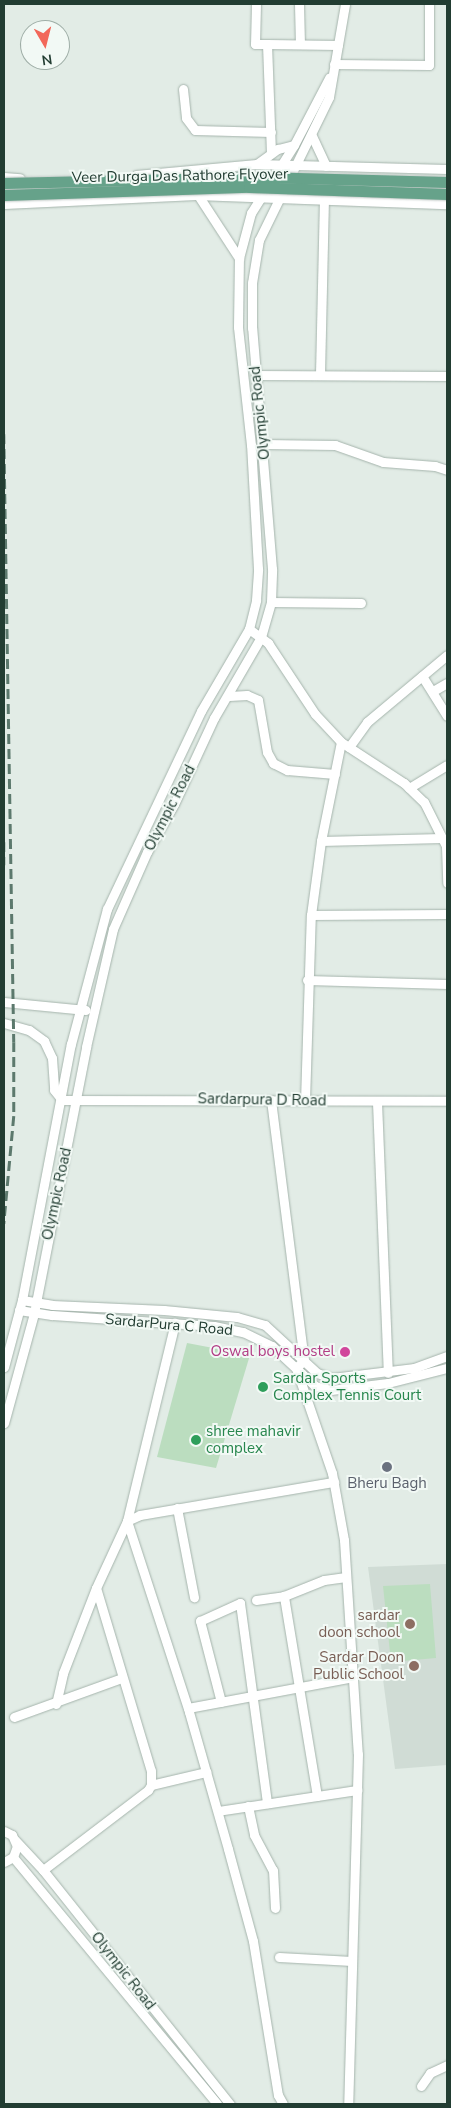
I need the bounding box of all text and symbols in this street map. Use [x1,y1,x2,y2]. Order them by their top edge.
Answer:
north arrow [20,20,70,70]
text: N [41,49,54,69]
street label: Veer Durga Das Rathore Flyover [72,165,288,187]
street label: Olympic Road [246,365,274,461]
street label: Olympic Road [141,762,199,854]
street label: Sardarpura D Road [198,1090,326,1110]
street label: Olympic Road [38,1146,76,1242]
street label: SardarPura C Road [104,1310,234,1340]
place label: Oswal boys hostel [211,1343,335,1361]
marker: Oswal boys hostel [339,1346,351,1358]
place label: Sardar Sports Complex Tennis Court [273,1369,421,1404]
marker: Sardar Sports Complex Tennis Court [257,1381,269,1393]
place label: shree mahavir complex [206,1422,301,1457]
marker: shree mahavir complex [190,1434,202,1446]
marker: Bheru Bagh [381,1461,393,1473]
place label: Bheru Bagh [347,1475,427,1493]
place label: sardar doon school [318,1606,400,1641]
marker: sardar doon school [404,1618,416,1630]
place label: Sardar Doon Public School [313,1648,404,1683]
marker: Sardar Doon Public School [408,1660,420,1672]
street label: Olympic Road [87,1928,159,2014]

